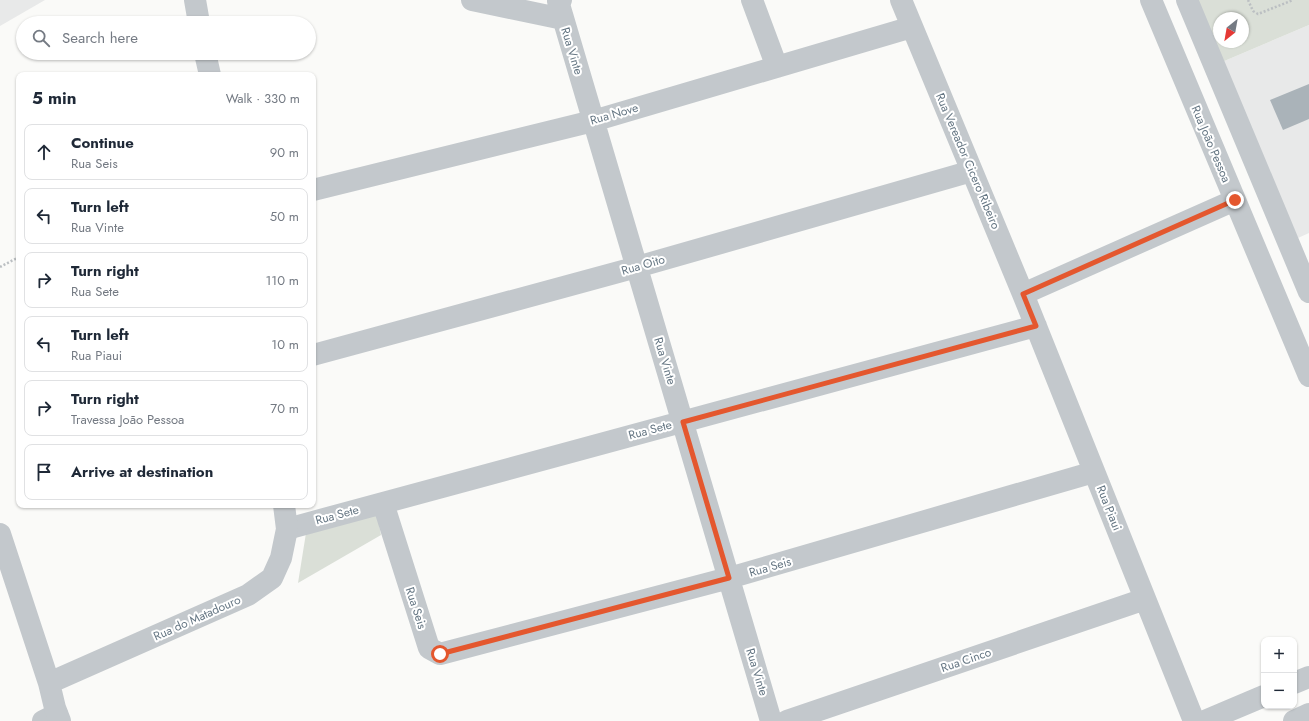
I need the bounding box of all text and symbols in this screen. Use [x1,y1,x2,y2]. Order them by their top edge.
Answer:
north arrow [1213,12,1249,48]
search box [16,16,316,60]
street label: Rua Vinte [556,25,588,77]
icon: search [30,27,52,49]
text: Search here [62,27,138,49]
text: 5 min [32,86,76,110]
text: Walk · 330 m [226,89,300,108]
street label: Rua Vereador Cicero Ribeiro [931,90,1005,232]
street label: Rua Nove [588,99,640,129]
street label: Rua João Pessoa [1187,103,1235,186]
text: Continue [71,132,134,154]
icon: ahead [33,141,55,163]
text: 90 m [270,143,299,162]
text: Rua Seis [71,154,118,173]
route end [1226,191,1244,209]
text: Turn left [71,196,129,218]
icon: left [33,205,55,227]
text: 50 m [270,207,299,226]
text: Rua Vinte [71,218,124,237]
street label: Rua Oito [619,250,667,280]
text: Turn right [71,260,139,282]
icon: right [33,269,55,291]
text: 110 m [265,271,299,290]
text: Rua Sete [71,282,119,301]
text: Turn left [71,324,129,346]
icon: left [33,333,55,355]
text: 10 m [271,335,299,354]
street label: Rua Vinte [649,335,681,387]
text: Rua Piaui [71,346,122,365]
text: Turn right [71,388,139,410]
icon: right [33,397,55,419]
text: 70 m [270,399,299,418]
text: Travessa João Pessoa [71,410,184,429]
street label: Rua Sete [626,416,674,444]
icon: arrive [33,461,55,483]
text: Arrive at destination [71,461,213,483]
street label: Rua Piaui [1092,483,1126,533]
street label: Rua Sete [313,501,361,529]
street label: Rua Seis [747,552,793,582]
street label: Rua Seis [401,585,431,631]
street label: Rua do Matadouro [151,591,244,645]
map controls [1261,637,1297,709]
button: + [1261,637,1297,673]
street label: Rua Cinco [938,643,994,677]
route start [431,645,449,663]
street label: Rua Vinte [741,646,773,698]
button: − [1261,673,1297,709]

